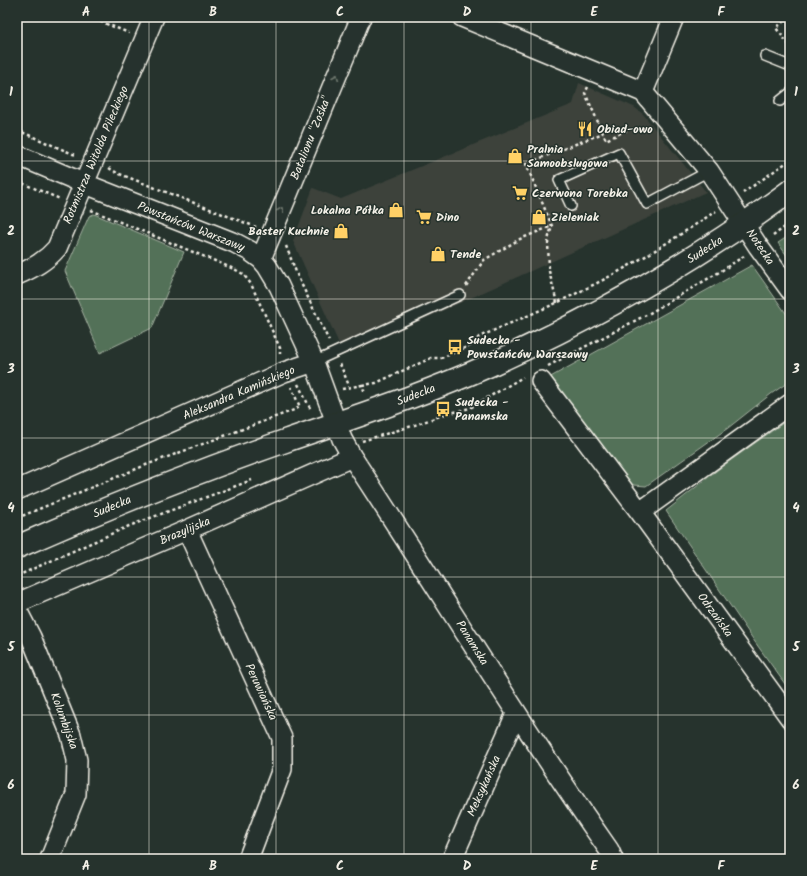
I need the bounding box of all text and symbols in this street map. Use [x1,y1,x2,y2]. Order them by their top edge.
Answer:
text: A [82,2,90,23]
text: B [209,2,217,23]
text: C [336,2,344,23]
text: D [463,2,472,23]
text: E [590,2,598,23]
text: F [717,2,725,23]
one-way arrow [331,73,339,81]
text: 1 [9,82,13,103]
text: 1 [794,82,798,103]
street label: Rotmistrza Witolda Pileckiego [58,83,134,227]
street label: Batalionu "Zośka" [286,93,336,183]
restaurant icon: Obiad-owo [576,120,594,138]
place label: Obiad-owo [597,120,653,139]
place label: Pralnia Samoobslugowa [527,140,608,173]
shop icon: Pralnia Samoobslugowa [506,147,524,165]
supermarket icon: Czerwona Torebka [511,184,529,202]
place label: Czerwona Torebka [532,184,628,203]
street label: Powstańców Warszawy [135,197,248,257]
place label: Lokalna Półka [311,201,384,220]
shop icon: Lokalna Półka [387,201,405,219]
one-way arrow [276,206,284,214]
supermarket icon: Dino [415,208,433,226]
place label: Dino [436,208,460,227]
shop icon: Zieleniak [530,208,548,226]
place label: Zieleniak [551,208,600,227]
text: 2 [7,221,15,242]
text: 2 [792,221,800,242]
place label: Baster Kuchnie [248,222,329,241]
shop icon: Baster Kuchnie [332,222,350,240]
street label: Notecka [741,225,779,269]
street label: Sudecka [683,231,727,269]
shop icon: Tende [429,245,447,263]
place label: Tende [450,245,482,264]
place label: Sudecka - Powstańców Warszawy [467,331,589,364]
bus stop icon: Sudecka - Powstańców Warszawy [446,338,464,356]
text: 3 [6,359,15,380]
text: 3 [791,359,800,380]
street label: Aleksandra Kamińskiego [180,361,298,425]
street label: Sudecka [394,379,438,411]
place label: Sudecka - Panamska [455,393,509,426]
bus stop icon: Sudecka - Panamska [434,400,452,418]
street label: Sudecka [90,490,135,524]
text: 4 [7,498,15,519]
text: 4 [792,498,800,519]
street label: Brazylijska [157,512,214,550]
street label: Odrzańska [692,589,738,642]
street label: Panamska [451,617,494,670]
text: 5 [7,637,16,658]
text: 5 [792,637,801,658]
street label: Peruwiańska [240,660,283,724]
street label: Kolumbijska [45,690,83,752]
street label: Meksykańska [462,752,506,820]
text: 6 [7,775,15,796]
text: 6 [792,775,800,796]
text: A [82,856,90,876]
text: B [209,856,217,876]
text: C [336,856,344,876]
text: D [463,856,472,876]
text: E [590,856,598,876]
text: F [717,856,725,876]

